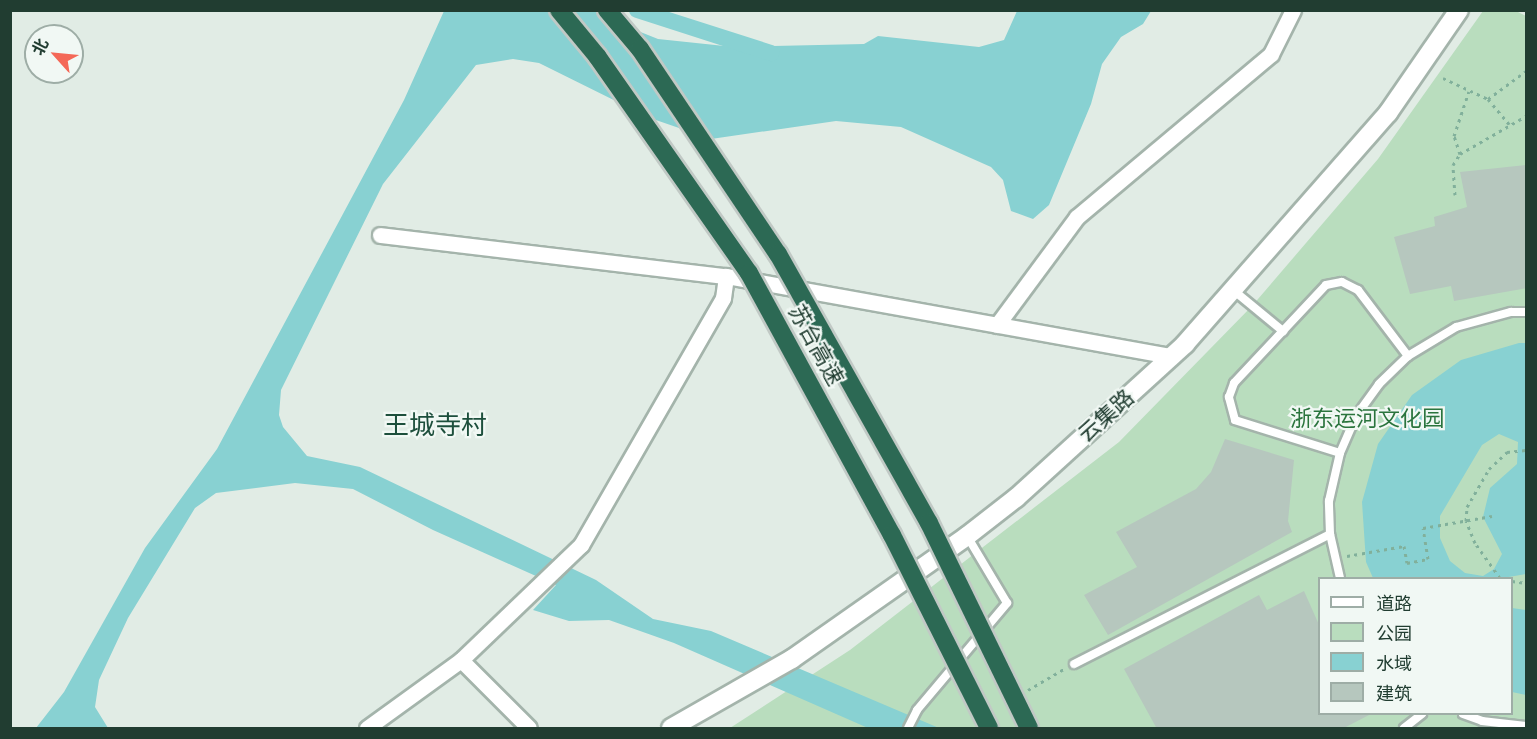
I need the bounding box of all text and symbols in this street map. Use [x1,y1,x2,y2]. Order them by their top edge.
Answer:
north arrow [24,24,84,84]
text: 北 [27,35,52,58]
street label: 苏台高速 [783,300,849,390]
street label: 云集路 [1073,384,1139,448]
park label: 浙东运河文化园 [1290,406,1444,432]
district label: 王城寺村 [383,409,487,441]
legend [1318,577,1513,715]
text: 道路 [1376,592,1412,615]
text: 公园 [1376,622,1412,645]
text: 水域 [1376,652,1412,675]
text: 建筑 [1376,682,1412,705]

